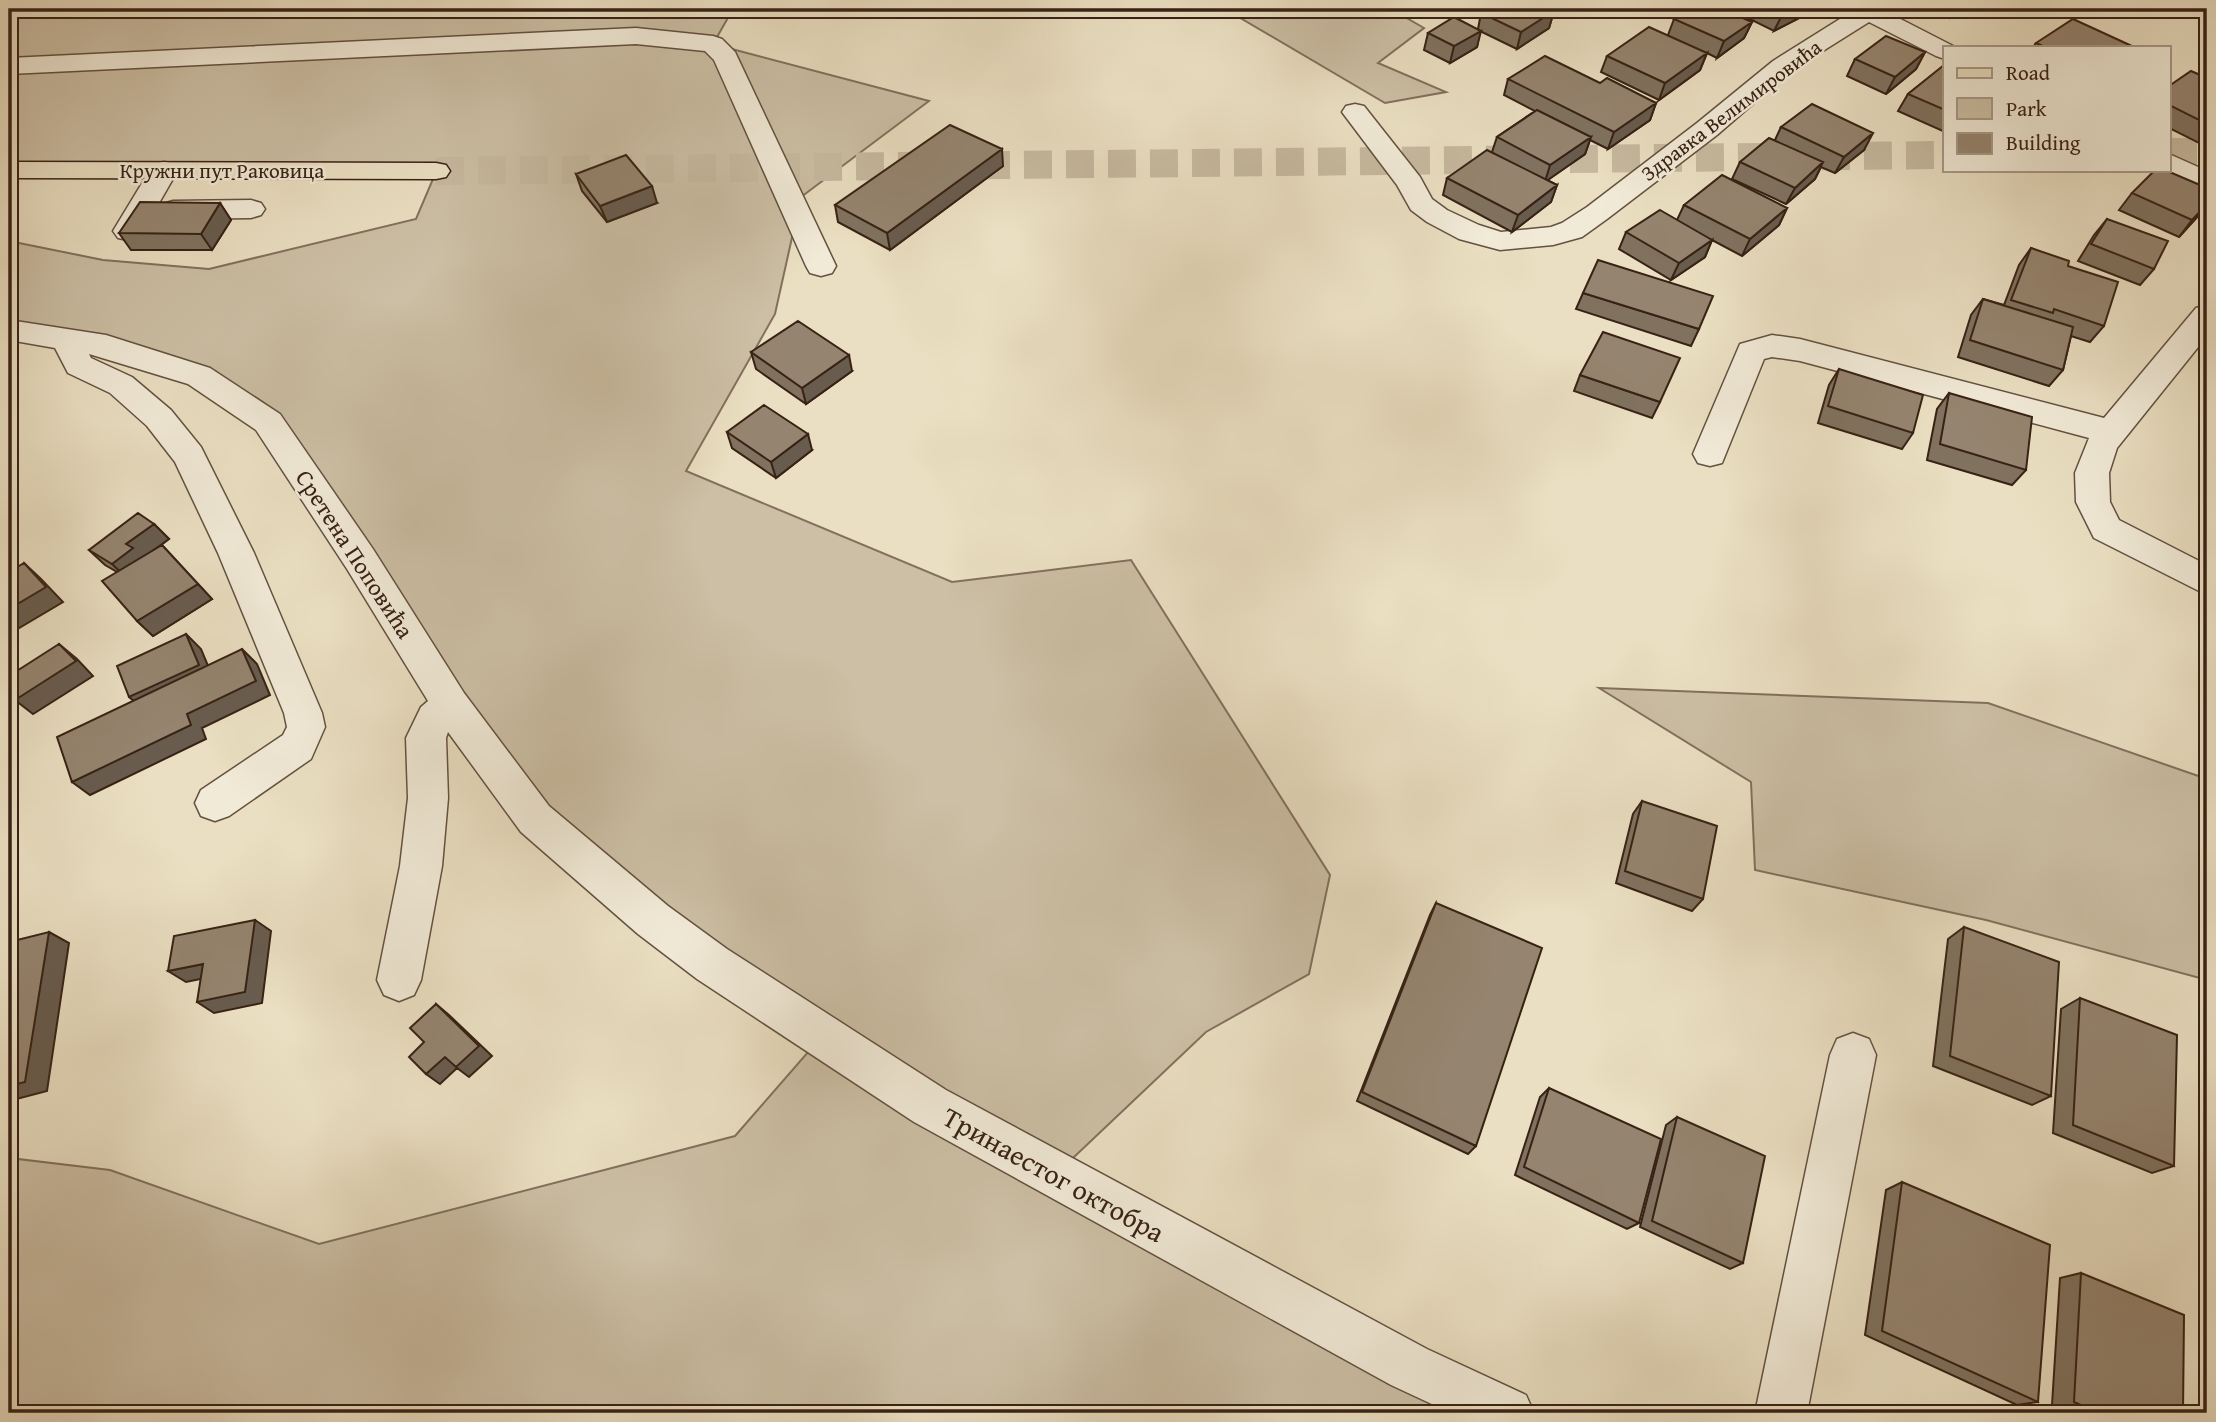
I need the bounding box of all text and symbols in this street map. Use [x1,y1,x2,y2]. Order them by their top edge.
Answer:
street label: Здравка Велимировића [1634,32,1828,188]
legend [1943,46,2170,172]
text: Road [2006,57,2051,88]
text: Park [2006,93,2047,124]
text: Building [2006,127,2081,158]
street label: Кружни пут Раковица [120,155,324,186]
street label: Сретена Поповића [287,463,423,646]
street label: Тринаестог октобра [936,1096,1173,1252]

